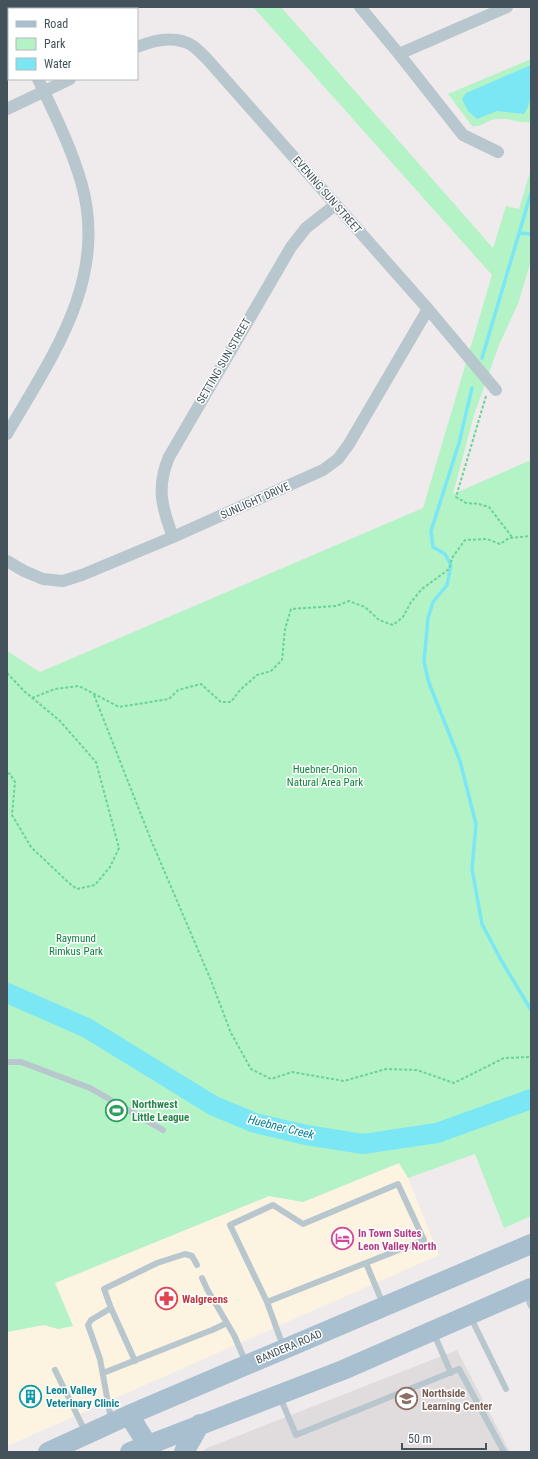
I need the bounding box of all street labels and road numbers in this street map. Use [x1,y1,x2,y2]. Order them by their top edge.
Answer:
street label: EVENING SUN STREET [290,154,364,236]
street label: SETTING SUN STREET [194,316,254,406]
street label: SUNLIGHT DRIVE [218,480,292,522]
street label: BANDERA ROAD [254,1327,324,1367]

